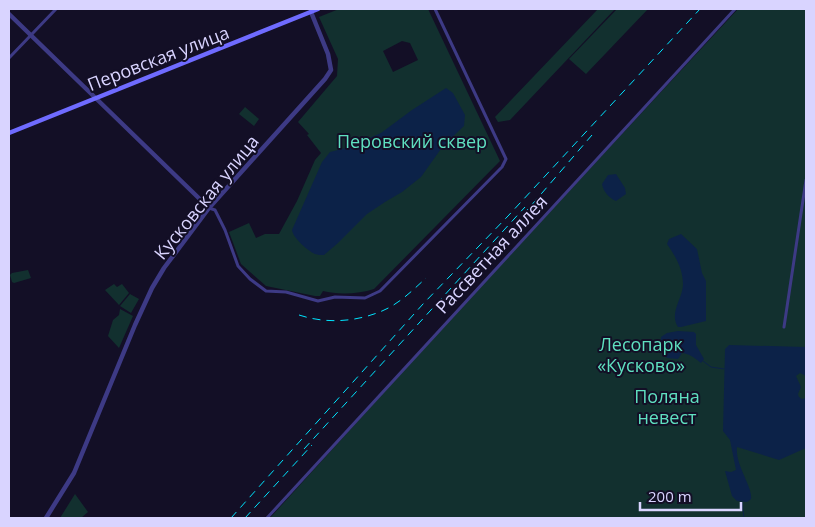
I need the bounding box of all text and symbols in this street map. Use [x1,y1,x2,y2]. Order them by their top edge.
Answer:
street label: Перовская улица [84,20,232,96]
park label: Перовский сквер [337,129,487,153]
street label: Кусковская улица [148,130,264,264]
street label: Рассветная аллея [430,190,552,318]
park label: Лесопарк «Кусково» [597,332,685,377]
park label: Поляна невест [634,384,700,429]
scale bar [640,480,741,512]
text: 200 m [648,486,692,506]

